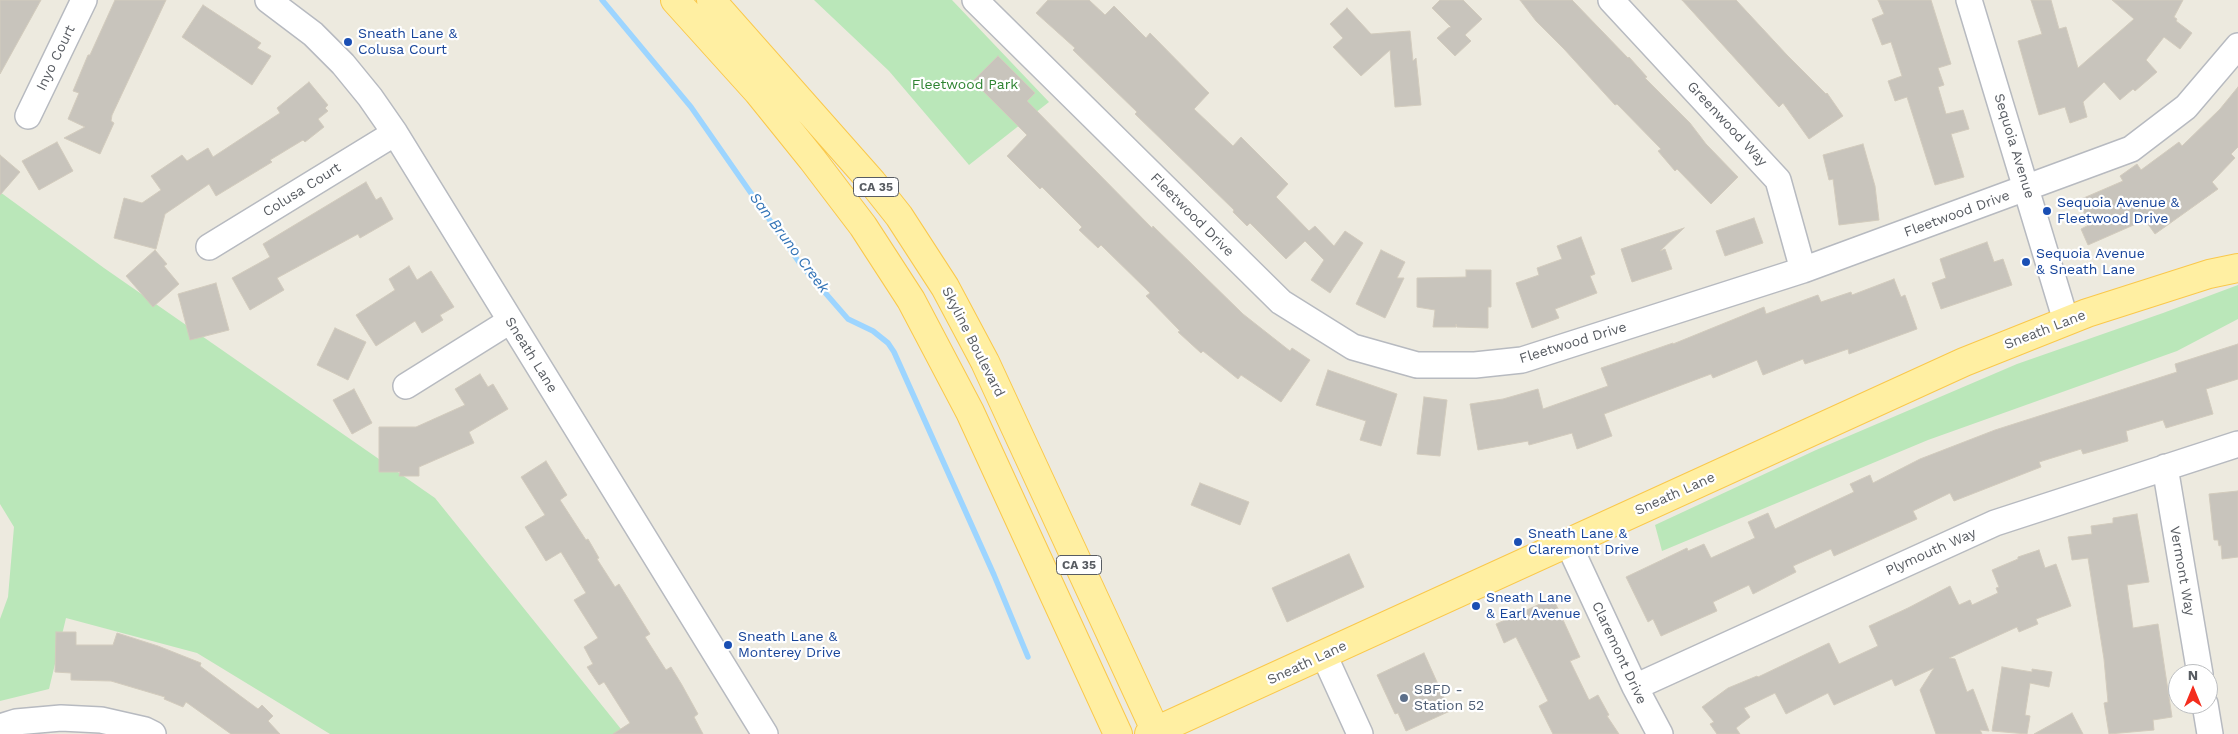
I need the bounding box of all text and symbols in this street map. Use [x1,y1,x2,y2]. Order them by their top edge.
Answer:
street label: Inyo Court [33,23,79,93]
place label: Sneath Lane & Colusa Court [358,26,457,58]
marker: Sneath Lane & Colusa Court [342,36,354,48]
park label: Fleetwood Park [912,77,1018,93]
street label: Greenwood Way [1683,78,1771,170]
street label: Sequoia Avenue [1990,92,2038,200]
street label: Colusa Court [260,159,344,221]
street label: Fleetwood Drive [1147,170,1237,260]
road number: CA 35 [854,178,898,196]
street label: Fleetwood Drive [1902,187,2012,241]
water label: San Bruno Creek [745,189,833,297]
place label: Sequoia Avenue & Fleetwood Drive [2057,195,2179,228]
marker: Sequoia Avenue & Fleetwood Drive [2041,205,2053,217]
place label: Sequoia Avenue & Sneath Lane [2036,246,2145,278]
marker: Sequoia Avenue & Sneath Lane [2020,256,2032,268]
street label: Skyline Boulevard [938,284,1008,400]
street label: Sneath Lane [2002,307,2088,353]
street label: Sneath Lane [501,314,561,396]
street label: Fleetwood Drive [1517,319,1629,367]
street label: Sneath Lane [1632,469,1718,519]
street label: Plymouth Way [1883,525,1979,579]
street label: Vermont Way [2166,525,2198,617]
place label: Sneath Lane & Claremont Drive [1528,526,1639,558]
marker: Sneath Lane & Claremont Drive [1512,536,1524,548]
road number: CA 35 [1056,556,1102,574]
place label: Sneath Lane & Earl Avenue [1486,590,1581,622]
street label: Claremont Drive [1588,599,1650,707]
marker: Sneath Lane & Earl Avenue [1470,600,1482,612]
place label: Sneath Lane & Monterey Drive [738,629,841,662]
street label: Sneath Lane [1265,637,1349,689]
marker: Sneath Lane & Monterey Drive [722,639,734,651]
north arrow [2168,664,2218,714]
text: N [2188,667,2198,683]
place label: SBFD - Station 52 [1414,682,1484,714]
marker: SBFD - Station 52 [1398,692,1410,704]

